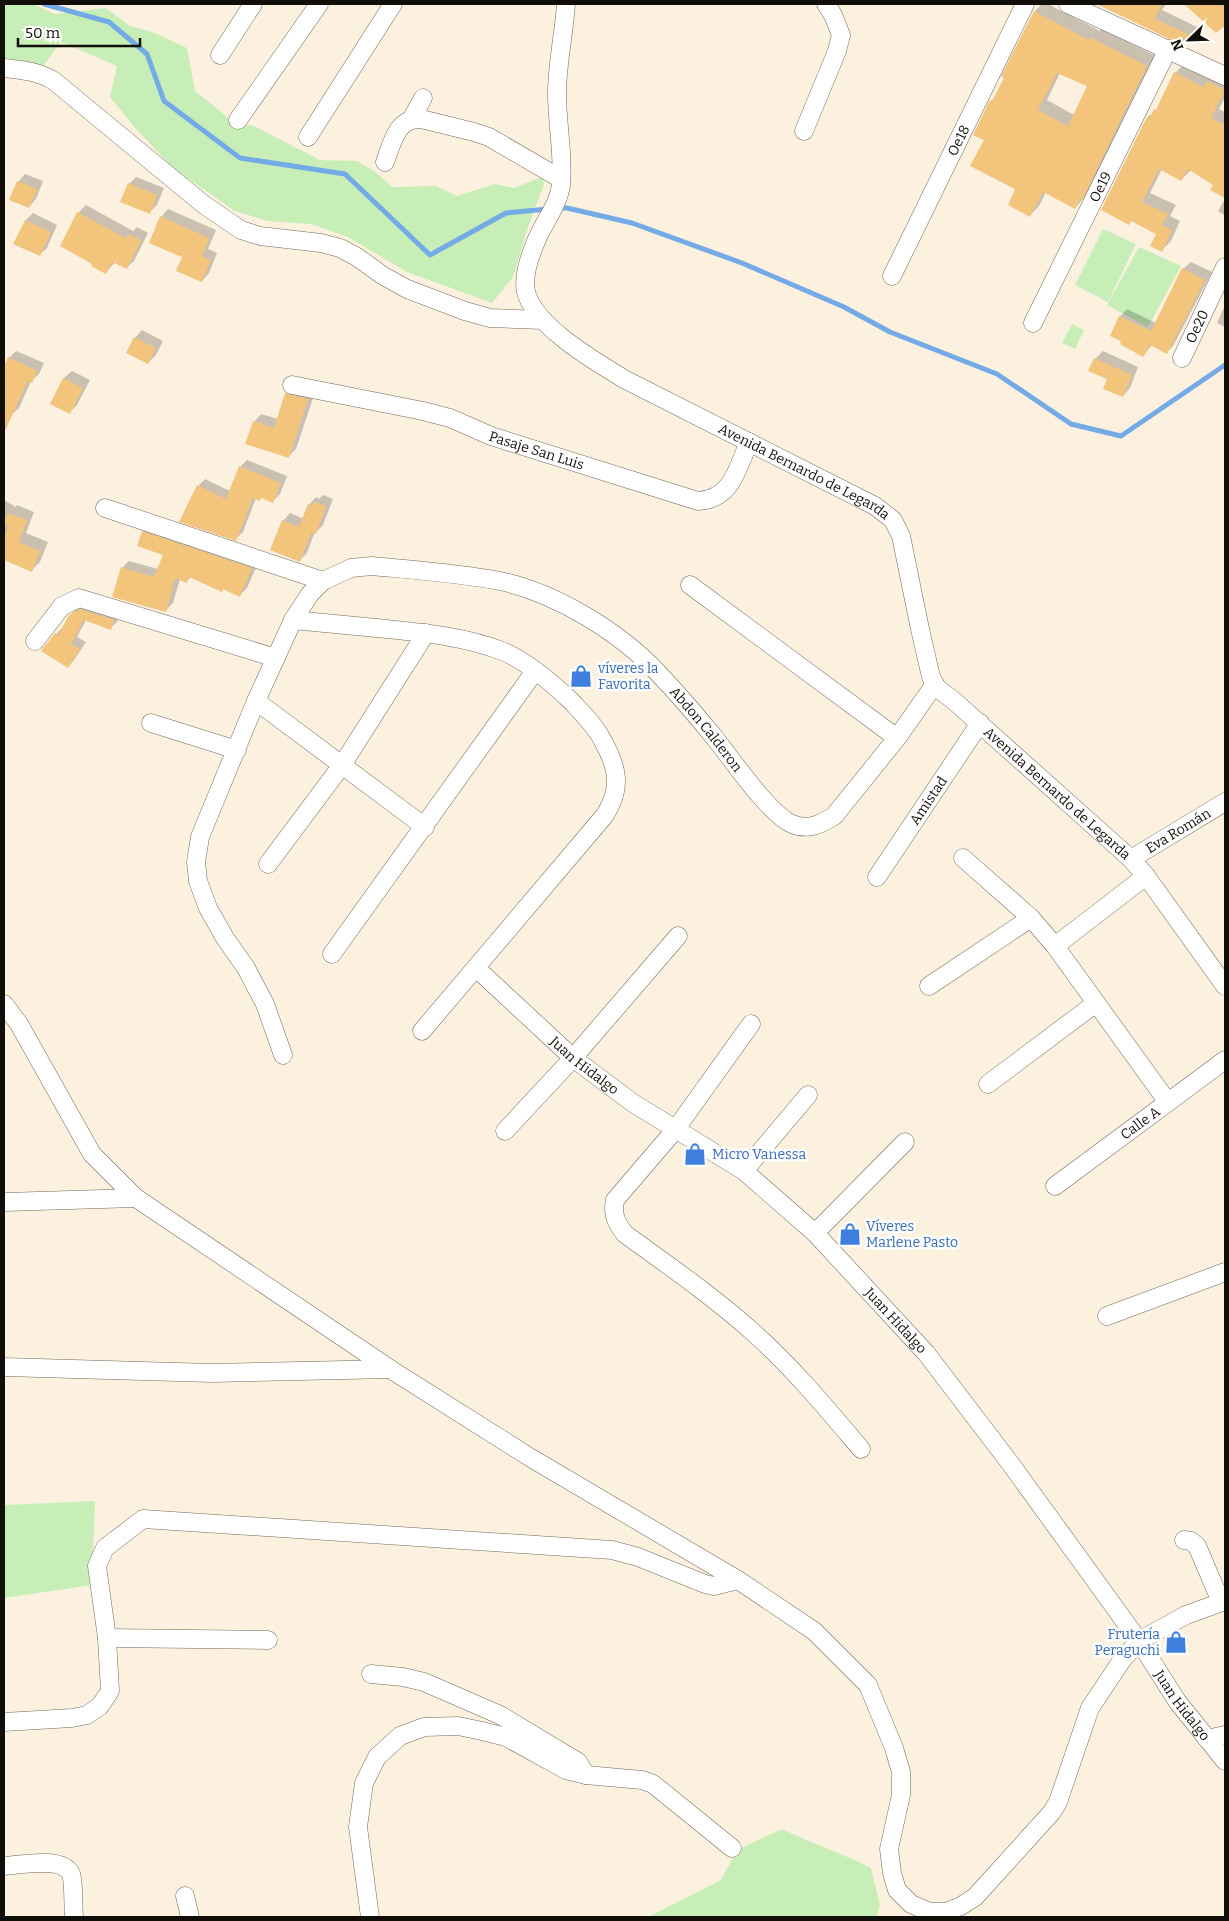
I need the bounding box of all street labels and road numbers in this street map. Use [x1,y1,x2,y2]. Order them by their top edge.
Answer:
street label: Oe18 [944,122,973,159]
street label: Oe19 [1086,169,1115,205]
street label: Oe20 [1182,307,1212,346]
street label: Avenida Bernardo de Legarda [716,420,894,523]
street label: Pasaje San Luis [487,427,586,473]
street label: Abdon Calderon [666,683,746,775]
street label: Avenida Bernardo de Legarda [980,723,1134,863]
street label: Amistad [906,773,950,828]
street label: Eva Román [1143,804,1214,857]
street label: Juan Hidalgo [546,1032,622,1098]
street label: Calle A [1117,1103,1163,1143]
street label: Juan Hidalgo [861,1283,931,1357]
street label: Juan Hidalgo [1150,1666,1214,1744]

